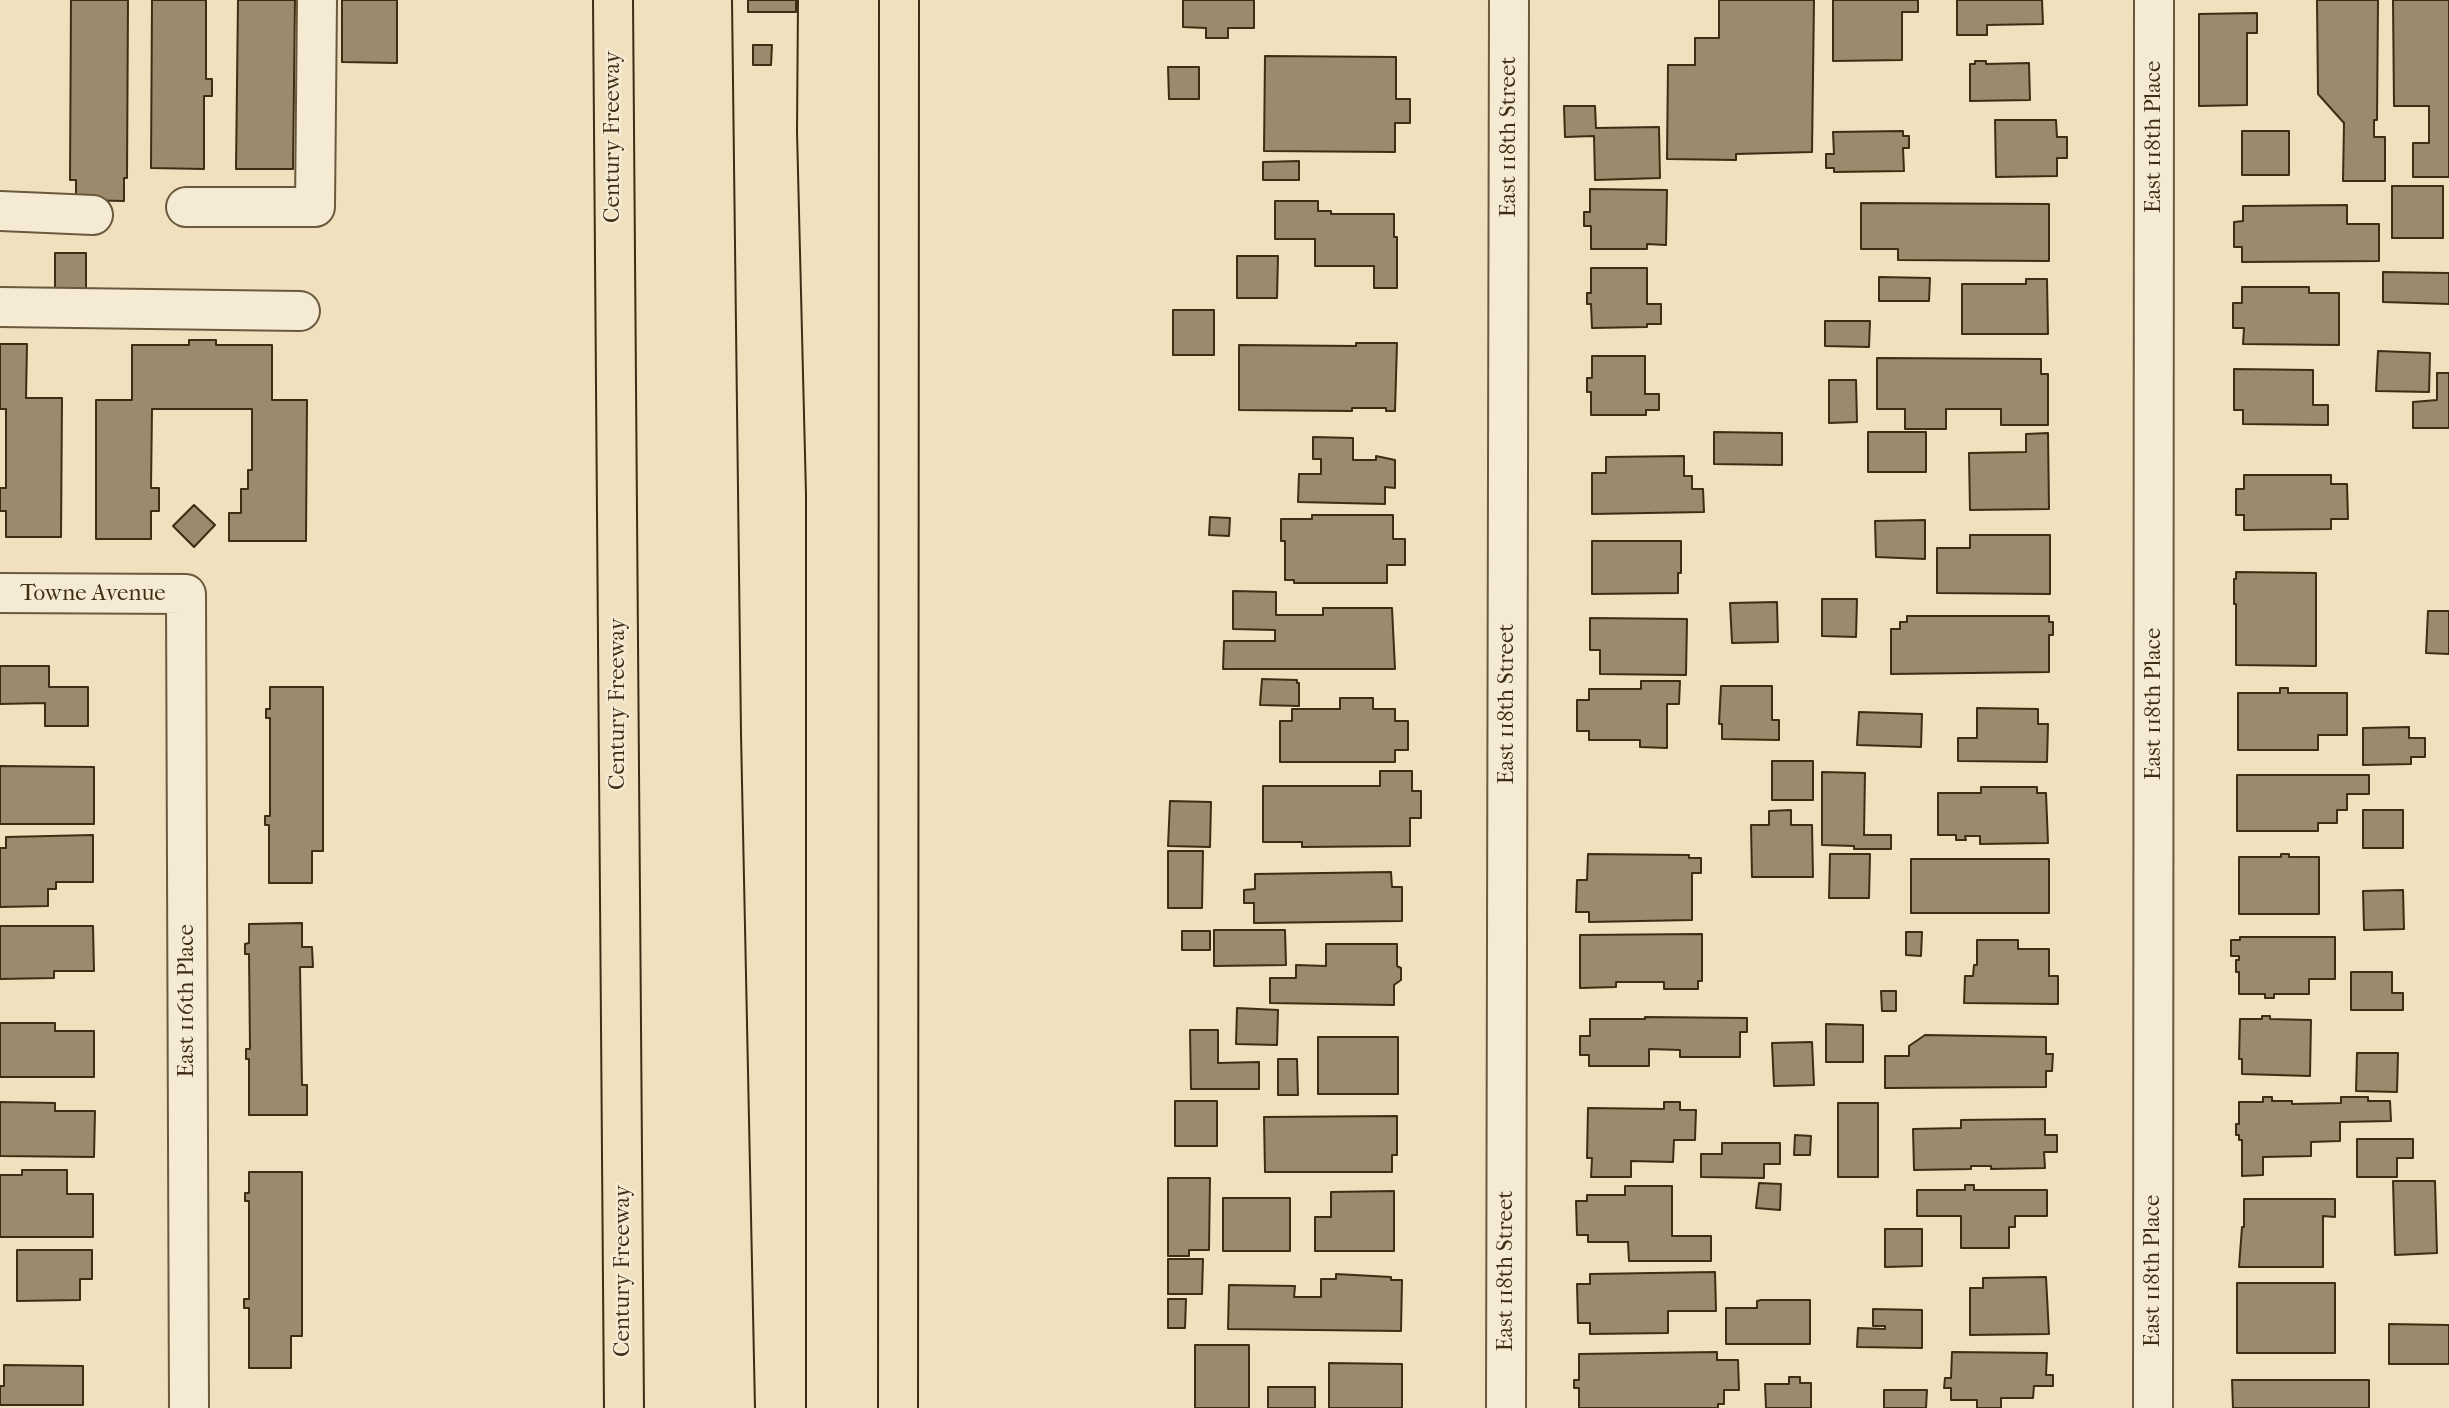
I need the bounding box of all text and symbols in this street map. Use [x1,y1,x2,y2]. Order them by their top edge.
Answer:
street label: Century Freeway [599,51,627,223]
street label: East 118th Street [1495,56,1523,218]
street label: East 118th Place [2140,61,2168,213]
street label: Towne Avenue [20,580,166,608]
street label: Century Freeway [604,618,632,790]
street label: East 118th Street [1493,623,1521,785]
street label: East 118th Place [2140,628,2168,780]
street label: East 116th Place [173,924,201,1078]
street label: Century Freeway [609,1185,637,1357]
street label: East 118th Street [1492,1190,1520,1352]
street label: East 118th Place [2139,1195,2167,1347]

